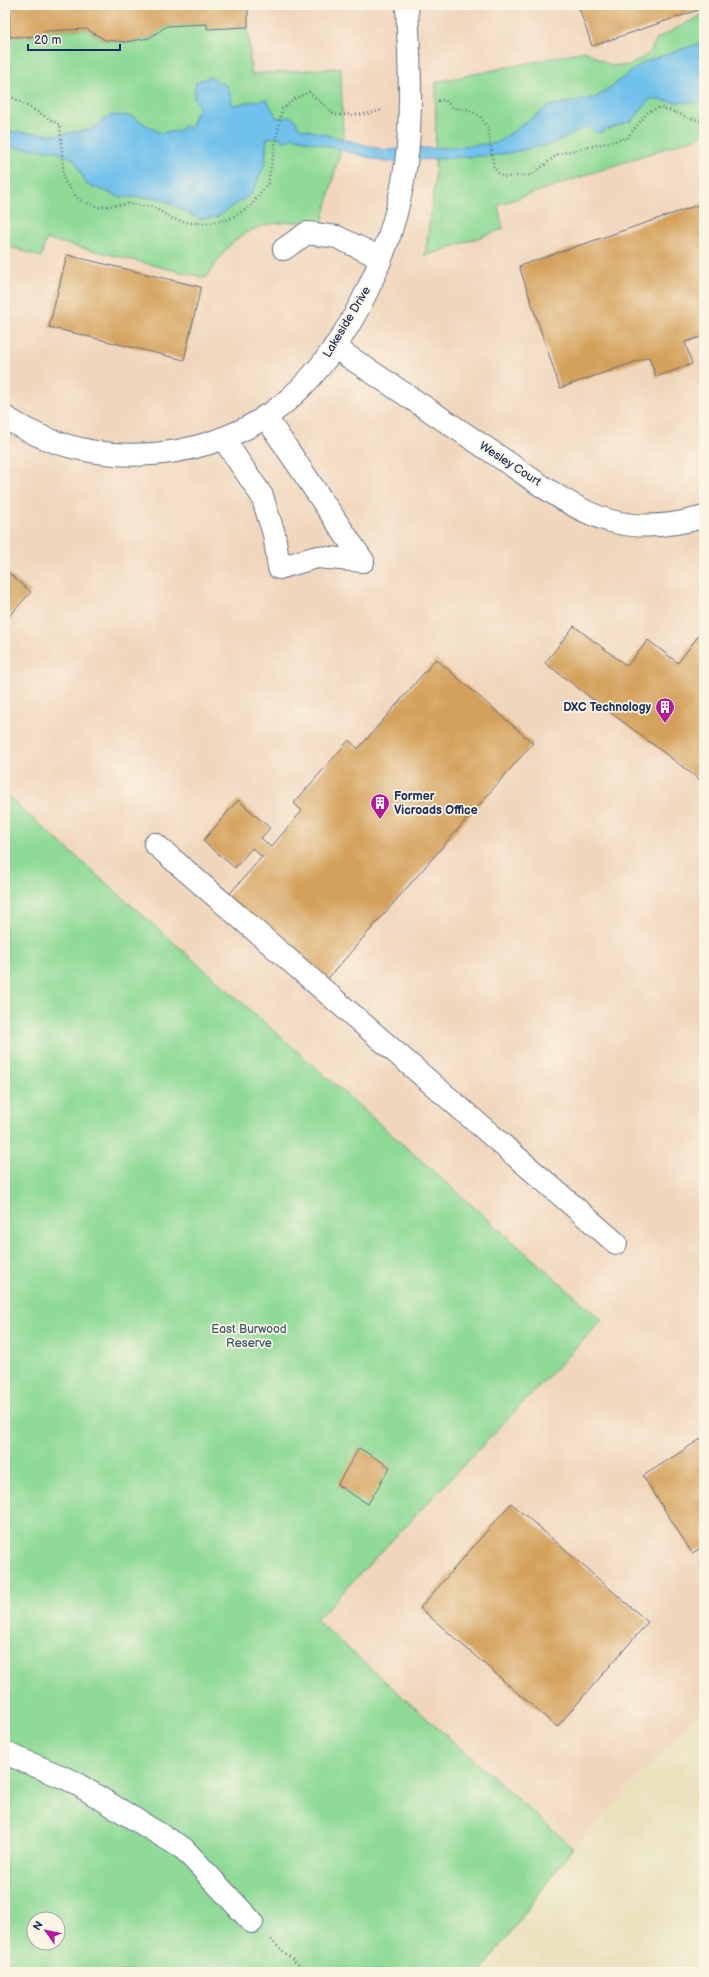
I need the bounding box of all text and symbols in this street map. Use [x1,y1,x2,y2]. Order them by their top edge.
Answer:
scale bar [28,26,120,52]
text: 20 m [34,33,61,48]
street label: Lakeside Drive [320,284,374,360]
street label: Wesley Court [476,438,544,490]
building icon: DXC Technology [654,696,676,724]
place label: DXC Technology [563,700,652,715]
place label: Former Vicroads Office [394,789,478,818]
building icon: Former Vicroads Office [369,792,391,820]
park label: East Burwood Reserve [211,1322,287,1351]
north arrow [26,1911,66,1951]
text: N [30,1919,46,1933]

